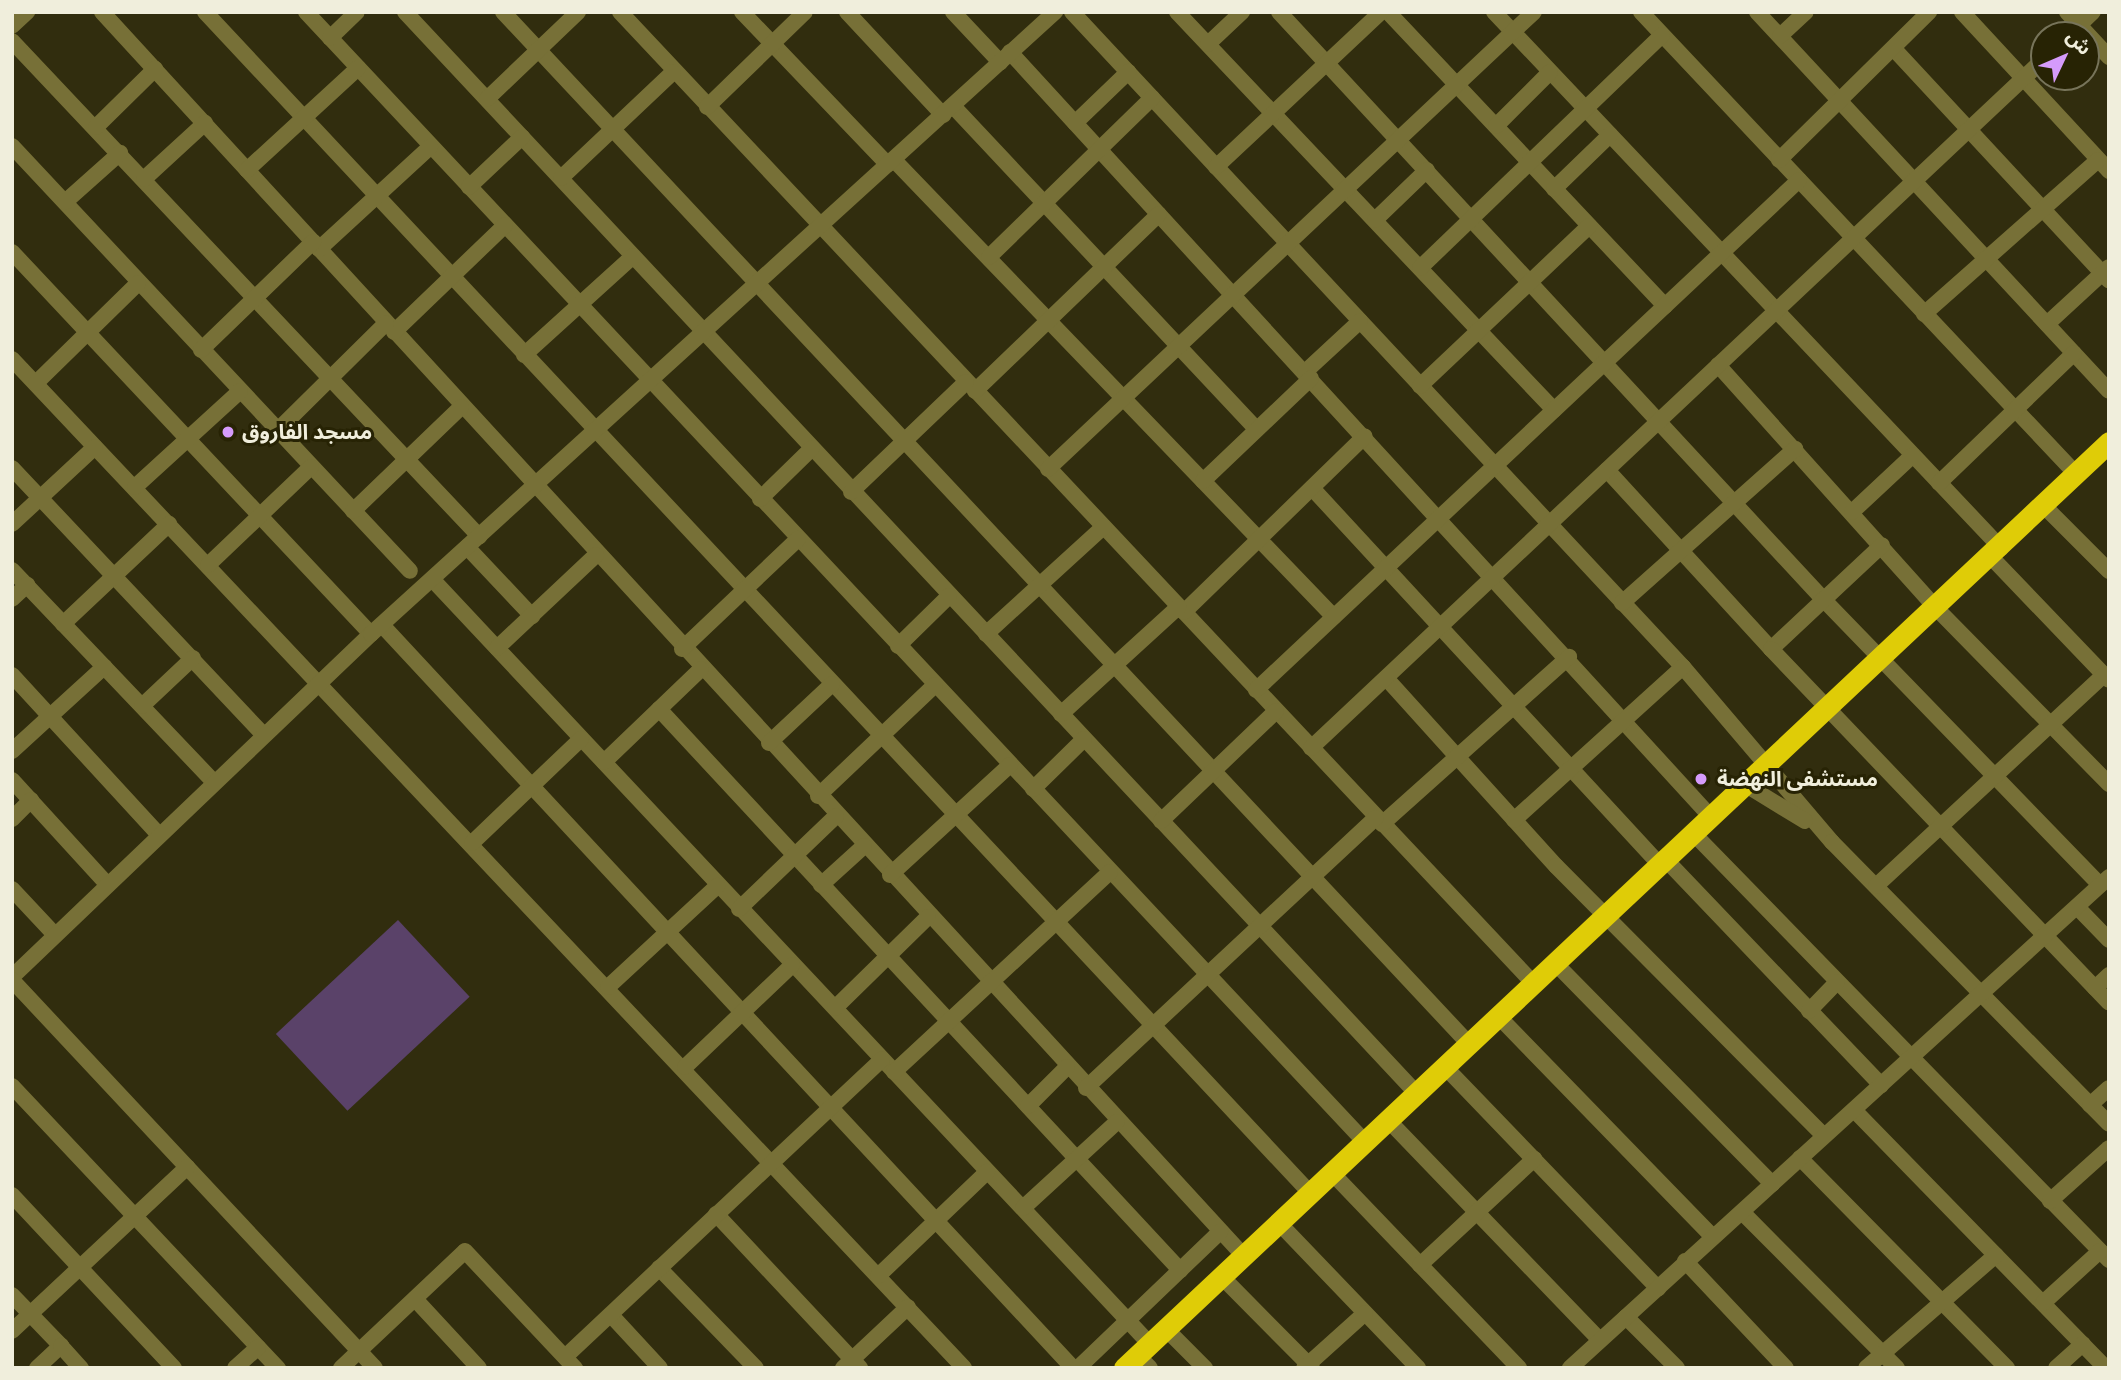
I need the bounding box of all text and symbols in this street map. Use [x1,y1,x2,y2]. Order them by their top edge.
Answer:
north arrow [2030,21,2100,91]
text: ش [2062,25,2096,60]
place label: مسجد الفاروق [242,419,372,445]
marker: مسجد الفاروق [220,424,236,440]
place label: مستشفى النهضة [1717,766,1878,792]
marker: مستشفى النهضة [1691,769,1711,789]

